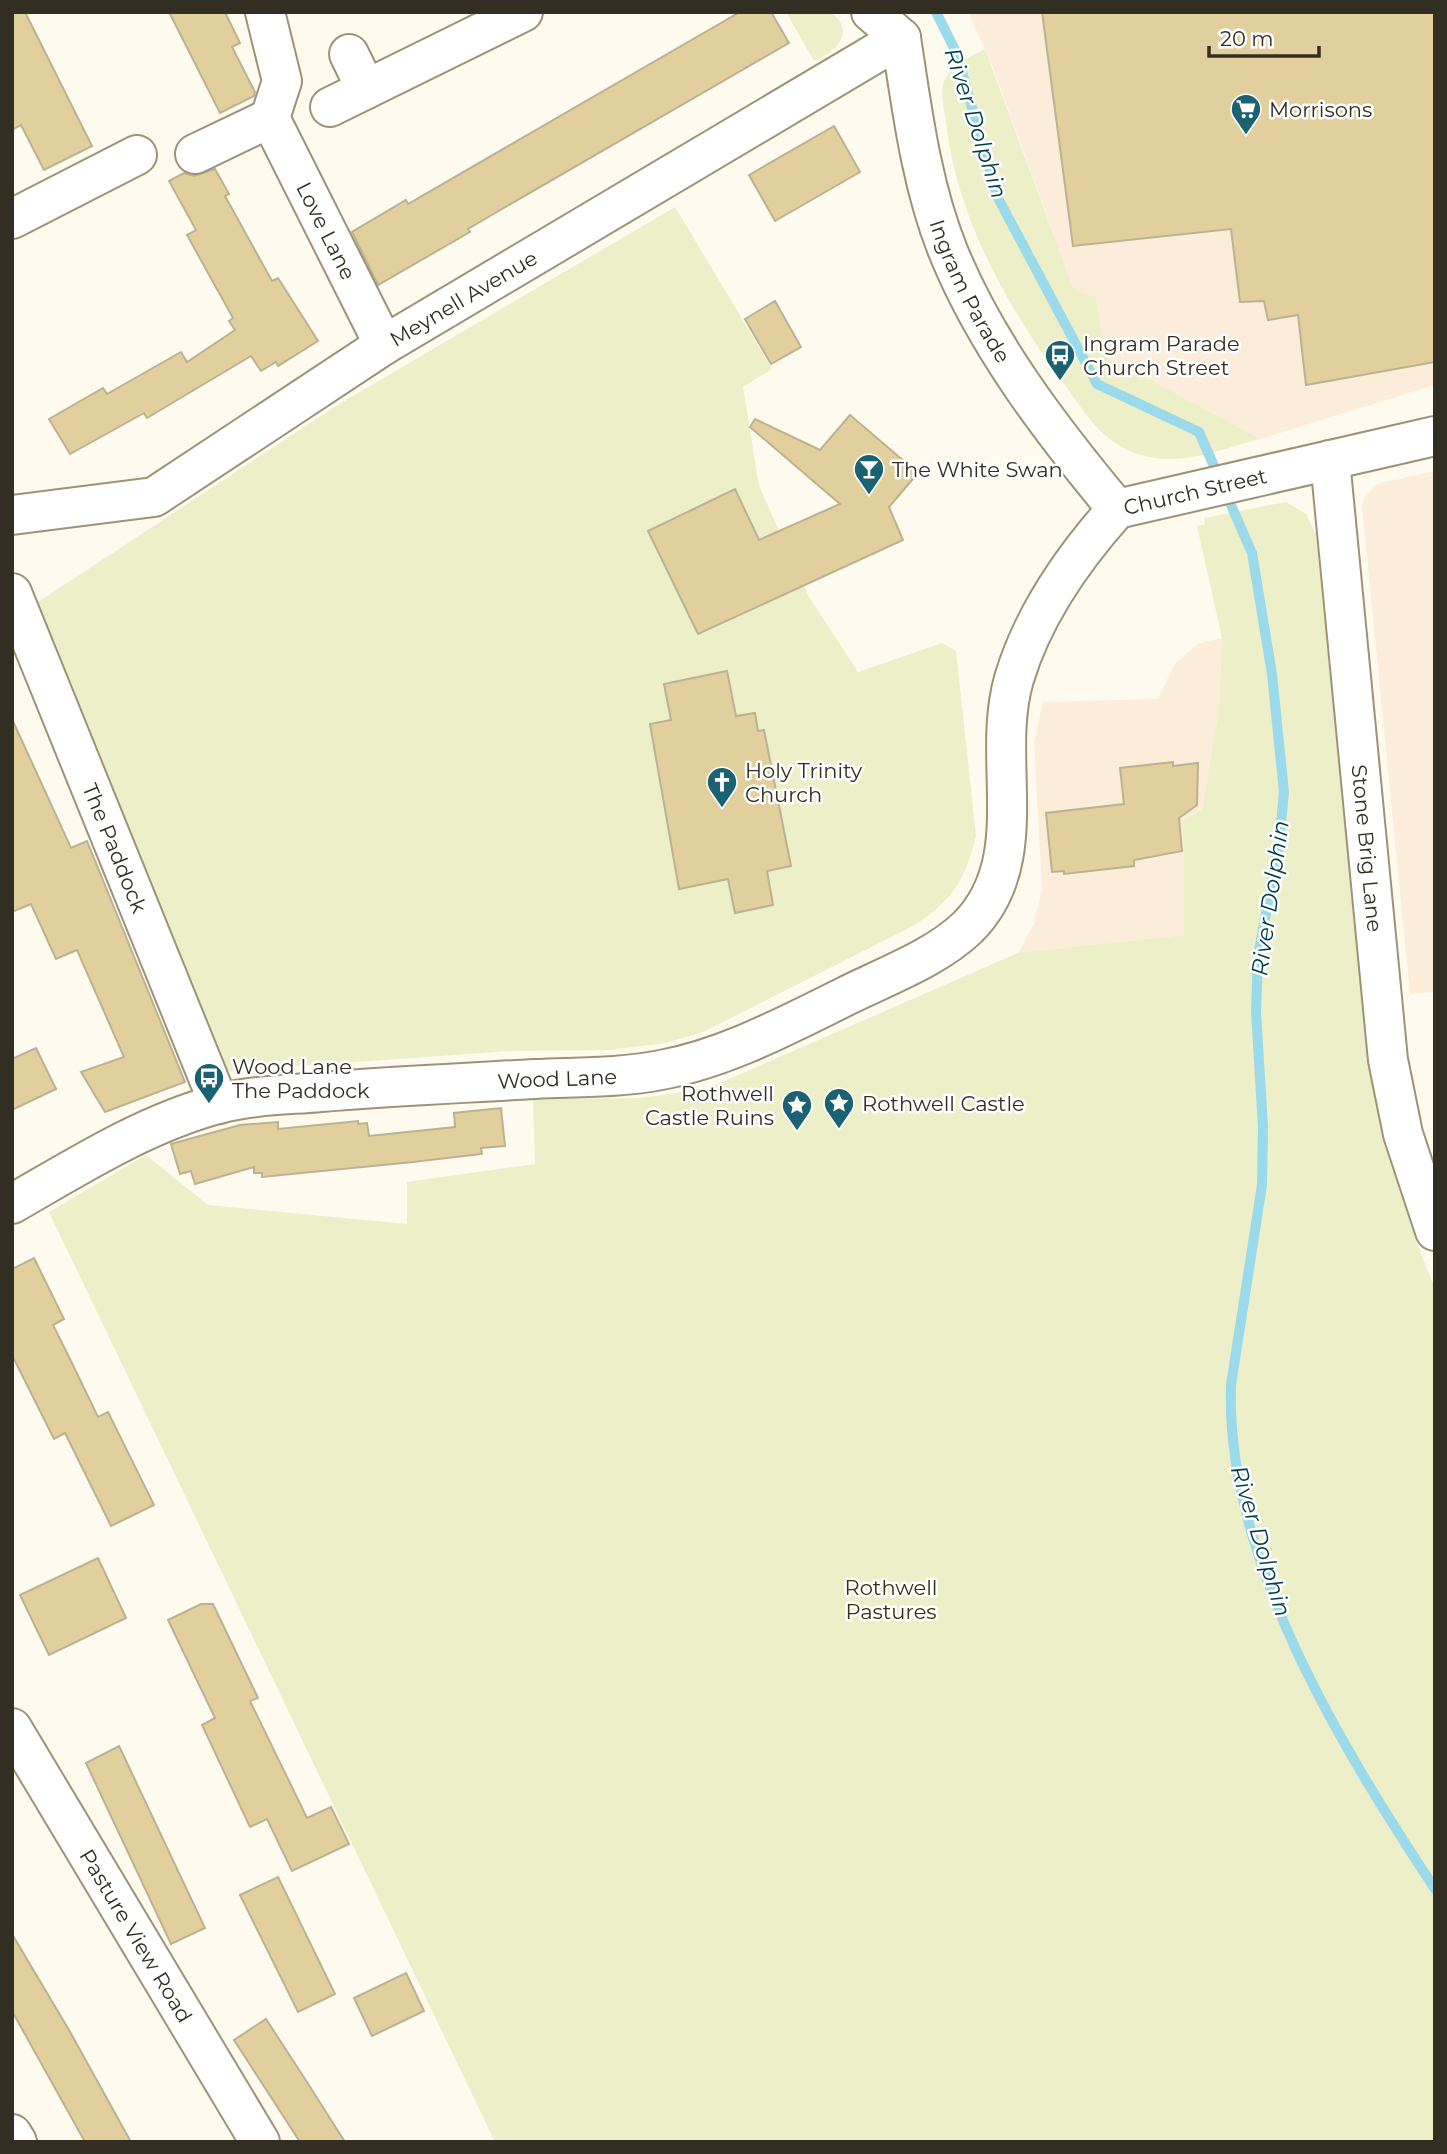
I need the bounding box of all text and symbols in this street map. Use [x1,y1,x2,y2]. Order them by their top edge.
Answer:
scale bar [1209,14,1319,58]
text: 20 m [1220,26,1274,51]
water label: River Dolphin [938,44,1014,202]
supermarket icon: Morrisons [1229,92,1263,136]
place label: Morrisons [1269,97,1372,122]
street label: Love Lane [292,178,362,284]
street label: Ingram Parade [925,216,1016,367]
street label: Meynell Avenue [385,245,541,351]
place label: Ingram Parade Church Street [1083,331,1240,380]
bus stop icon: Ingram Parade Church Street [1043,338,1077,382]
bar icon: The White Swan [852,452,886,496]
place label: The White Swan [892,457,1063,482]
street label: Church Street [1121,463,1269,520]
place label: Holy Trinity Church [745,758,863,807]
street label: Stone Brig Lane [1347,763,1388,933]
church icon: Holy Trinity Church [705,765,739,809]
street label: The Paddock [78,779,153,917]
water label: River Dolphin [1245,819,1295,977]
place label: Wood Lane The Paddock [232,1054,370,1103]
bus stop icon: Wood Lane The Paddock [192,1061,226,1105]
street label: Wood Lane [497,1063,618,1094]
place label: Rothwell Castle Ruins [645,1081,774,1130]
place icon: Rothwell Castle [822,1086,856,1130]
place icon: Rothwell Castle Ruins [780,1088,814,1132]
place label: Rothwell Castle [862,1091,1025,1116]
water label: River Dolphin [1225,1462,1297,1620]
park label: Rothwell Pastures [845,1575,938,1624]
street label: Pasture View Road [75,1844,198,2027]

